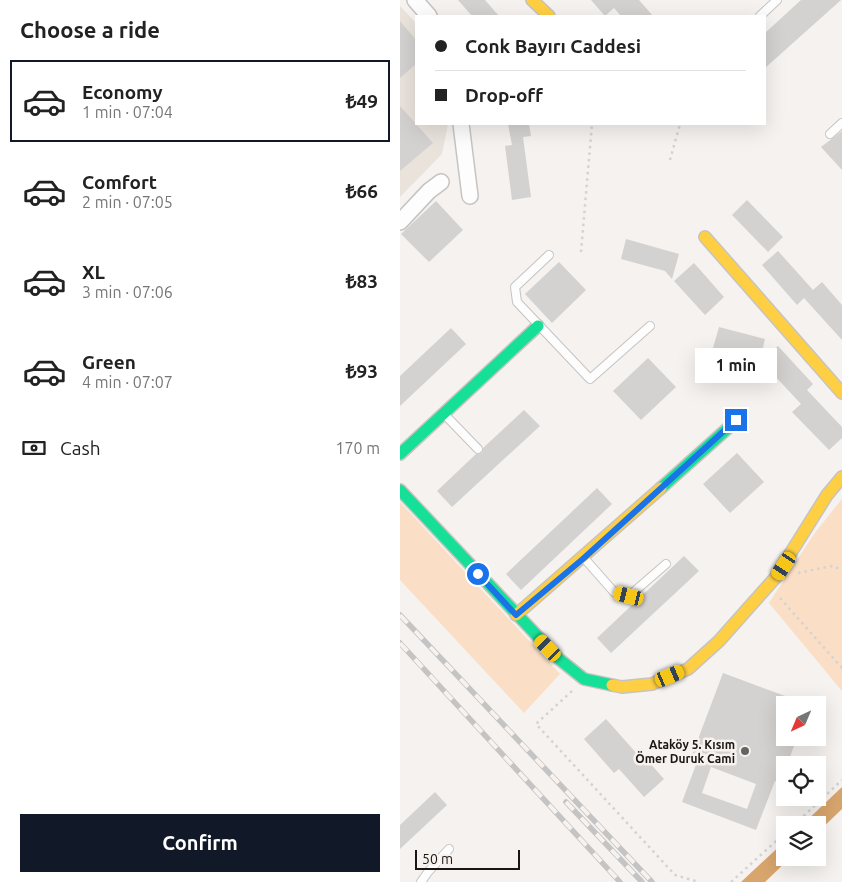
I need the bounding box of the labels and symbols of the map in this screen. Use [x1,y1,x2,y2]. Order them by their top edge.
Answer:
callout: 1 min [695,348,777,382]
route end [725,409,747,431]
car [769,549,798,583]
route start [467,563,489,585]
car [612,585,645,607]
car [532,632,563,664]
car [653,663,686,689]
north arrow [776,696,826,746]
place label: Ataköy 5. Kısım Ömer Duruk Cami [635,738,735,765]
marker: Ataköy 5. Kısım Ömer Duruk Cami [739,745,751,757]
scale bar [415,847,520,870]

